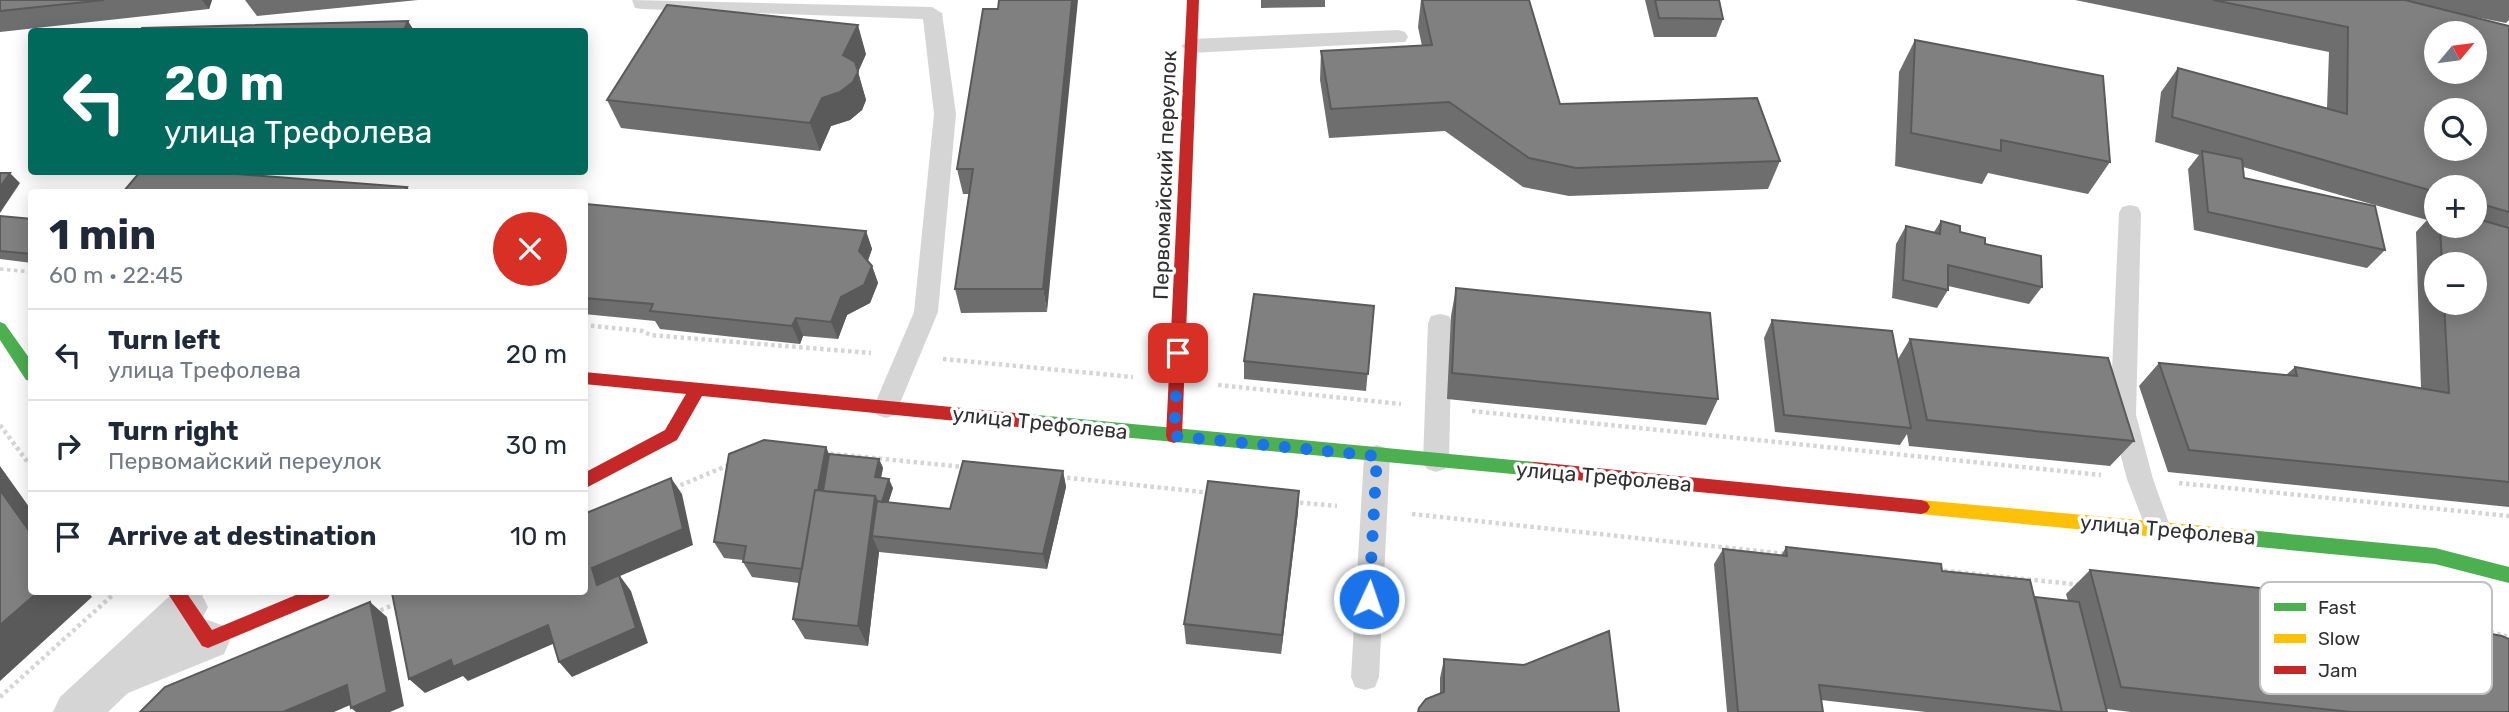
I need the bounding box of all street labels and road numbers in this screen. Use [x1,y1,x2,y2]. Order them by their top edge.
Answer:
street label: Первомайский переулок [1148,50,1181,300]
street label: улица Трефолева [951,401,1129,444]
street label: улица Трефолева [1515,456,1693,497]
street label: улица Трефолева [2079,509,2257,550]

